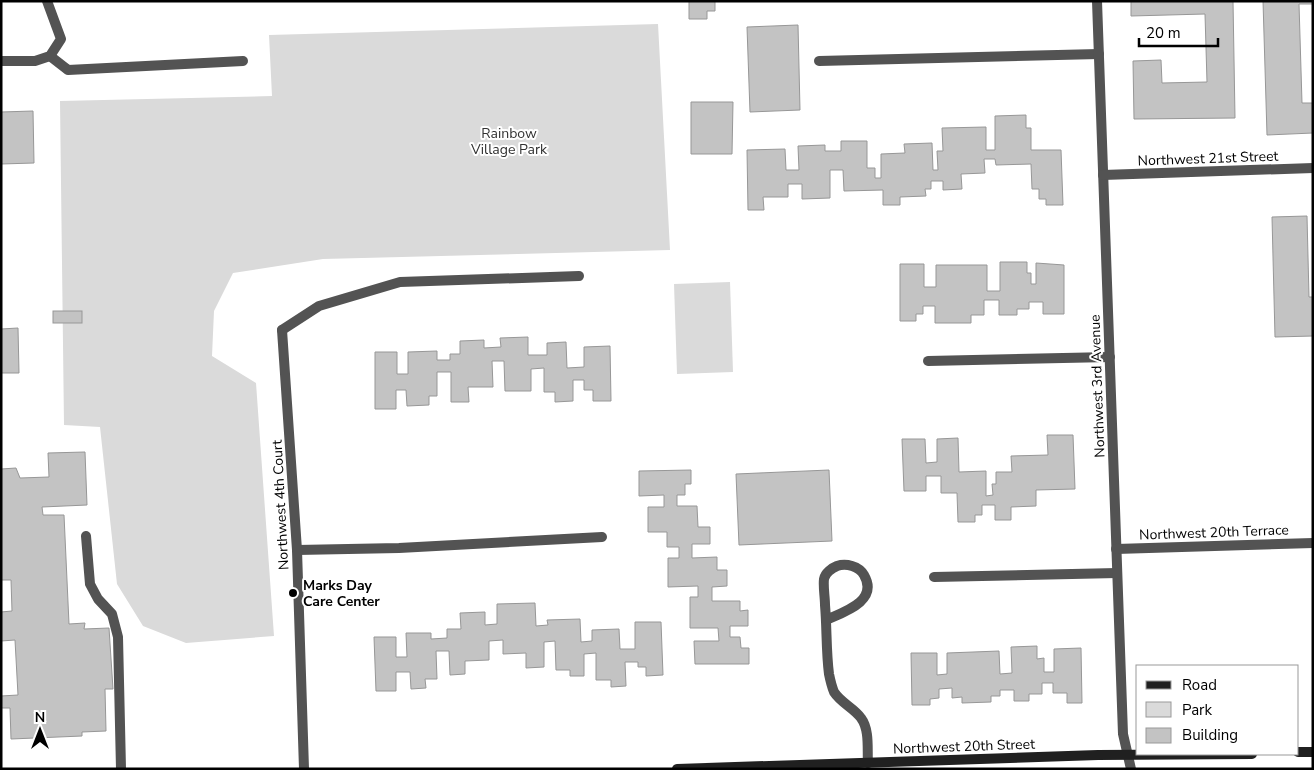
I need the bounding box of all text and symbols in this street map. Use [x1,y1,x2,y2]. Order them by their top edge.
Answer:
scale bar [1139,15,1218,47]
text: 20 m [1146,23,1181,43]
park label: Rainbow Village Park [470,124,548,159]
street label: Northwest 21st Street [1137,147,1279,170]
street label: Northwest 3rd Avenue [1086,314,1109,458]
street label: Northwest 4th Court [268,439,293,571]
street label: Northwest 20th Terrace [1139,520,1289,545]
place label: Marks Day Care Center [303,576,380,611]
marker: Marks Day Care Center [287,587,299,599]
legend [1136,665,1299,755]
text: Road [1182,675,1217,695]
text: Park [1182,700,1212,720]
north arrow [15,705,65,755]
text: N [35,708,45,727]
text: Building [1182,725,1238,745]
street label: Northwest 20th Street [893,735,1035,758]

